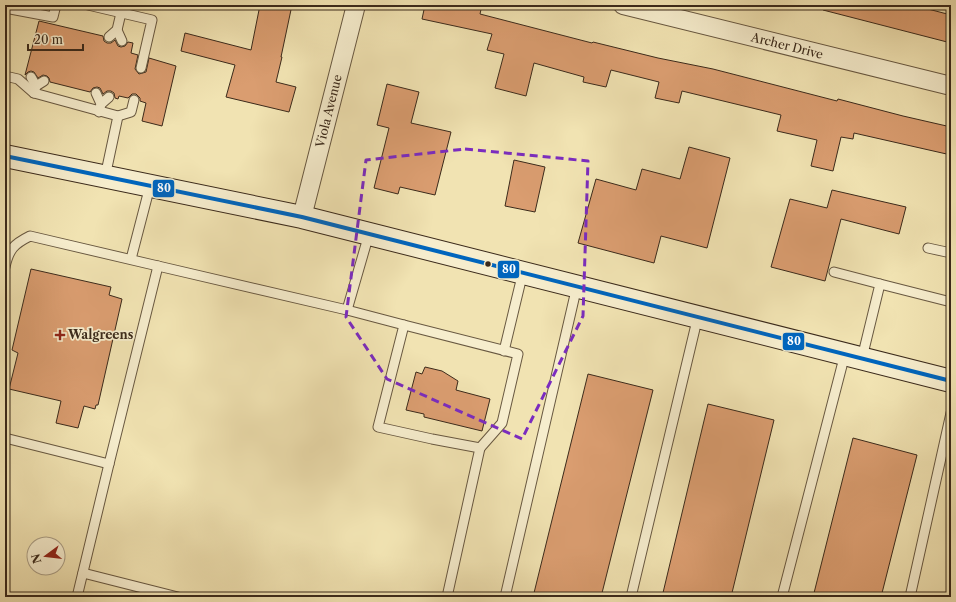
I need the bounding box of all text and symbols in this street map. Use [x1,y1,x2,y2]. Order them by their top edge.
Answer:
scale bar [28,26,83,52]
street label: Archer Drive [749,29,825,62]
text: 20 m [34,32,63,47]
street label: Viola Avenue [312,73,345,150]
line badge: 80 [152,179,175,198]
text: 80 [157,181,171,195]
unlabelled marker [483,259,493,269]
line badge: 80 [497,260,520,279]
text: 80 [502,262,516,276]
place label: Walgreens [67,327,134,342]
marker: Walgreens [55,330,65,340]
line badge: 80 [782,332,805,351]
text: 80 [787,334,801,348]
north arrow [26,536,66,576]
text: N [28,552,44,565]

